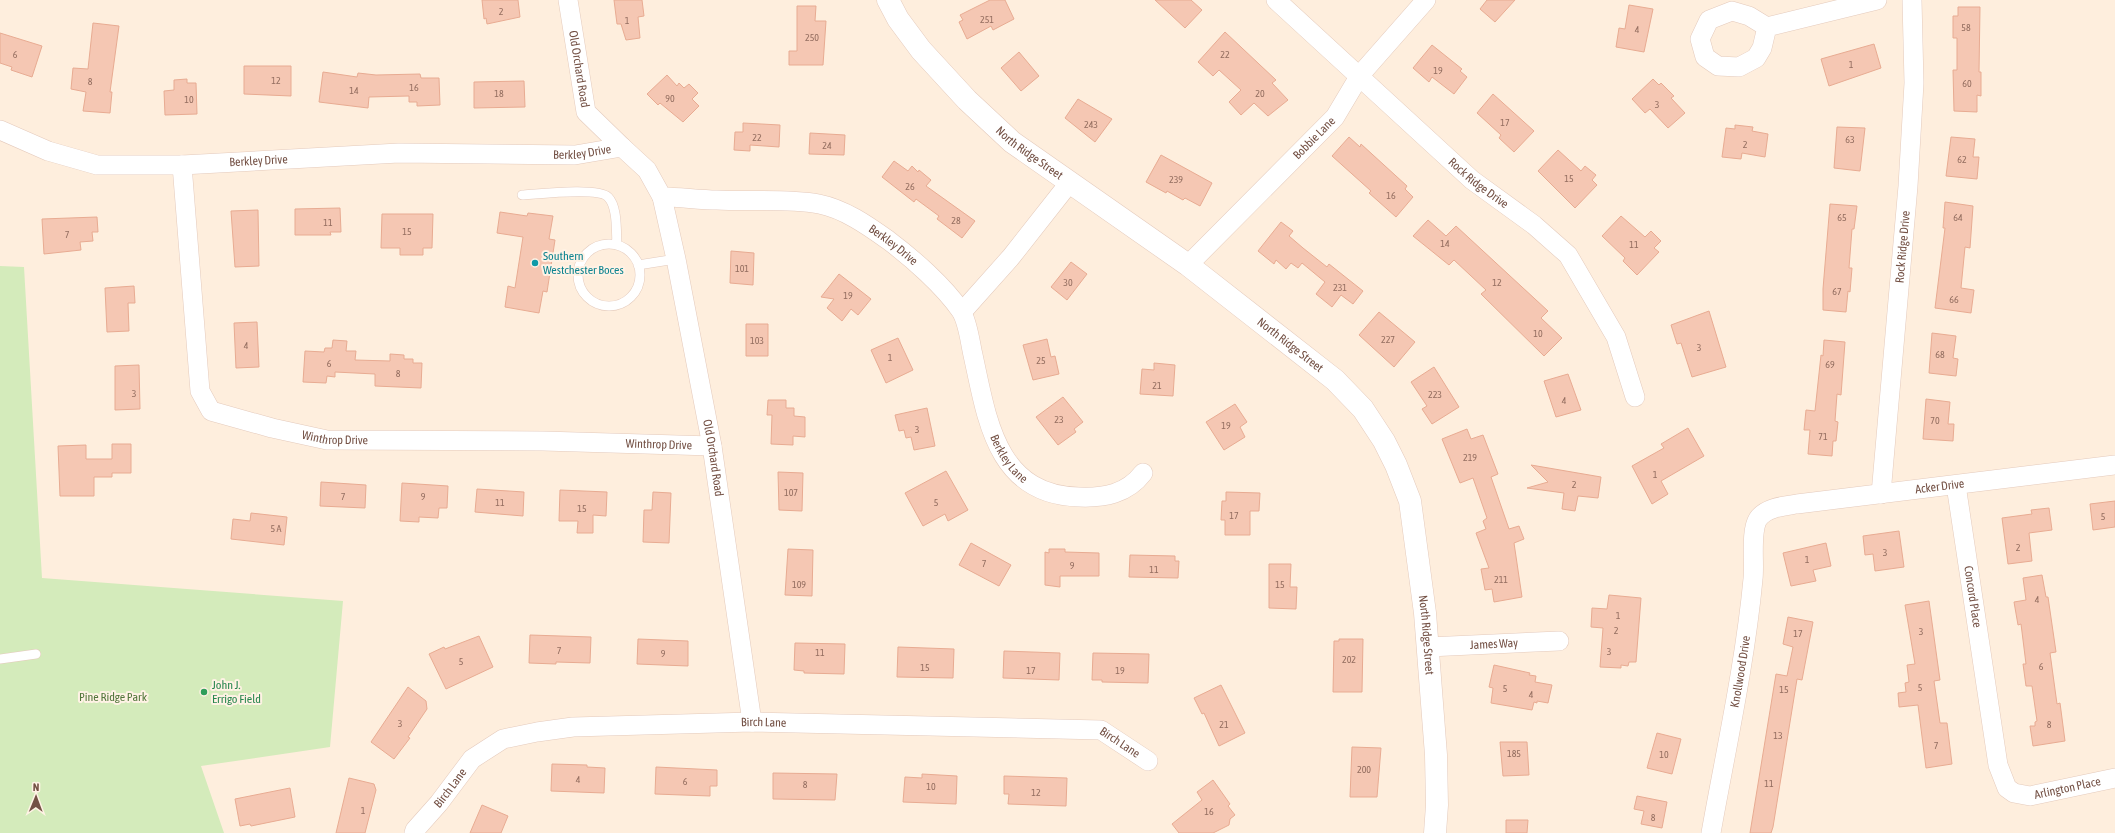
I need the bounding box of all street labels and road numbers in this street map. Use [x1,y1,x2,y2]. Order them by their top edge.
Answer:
street label: Old Orchard Road [566,30,592,109]
street label: Bobbie Lane [1290,114,1338,162]
street label: North Ridge Street [993,124,1066,183]
street label: Berkley Drive [553,142,612,162]
street label: Berkley Drive [229,152,288,169]
street label: Rock Ridge Drive [1445,155,1511,211]
street label: Rock Ridge Drive [1893,210,1913,284]
street label: Berkley Drive [866,222,921,268]
street label: North Ridge Street [1254,315,1326,375]
street label: Old Orchard Road [700,418,726,497]
street label: Winthrop Drive [301,428,368,447]
street label: Berkley Lane [987,433,1030,486]
street label: Winthrop Drive [625,436,692,452]
street label: Acker Drive [1914,477,1965,496]
street label: Concord Place [1961,565,1984,629]
street label: North Ridge Street [1416,594,1437,676]
street label: Knollwood Drive [1728,635,1753,709]
street label: James Way [1469,636,1518,652]
street label: Birch Lane [741,715,787,730]
street label: Birch Lane [1097,724,1143,761]
street label: Birch Lane [431,766,469,811]
street label: Arlington Place [2033,774,2102,802]

